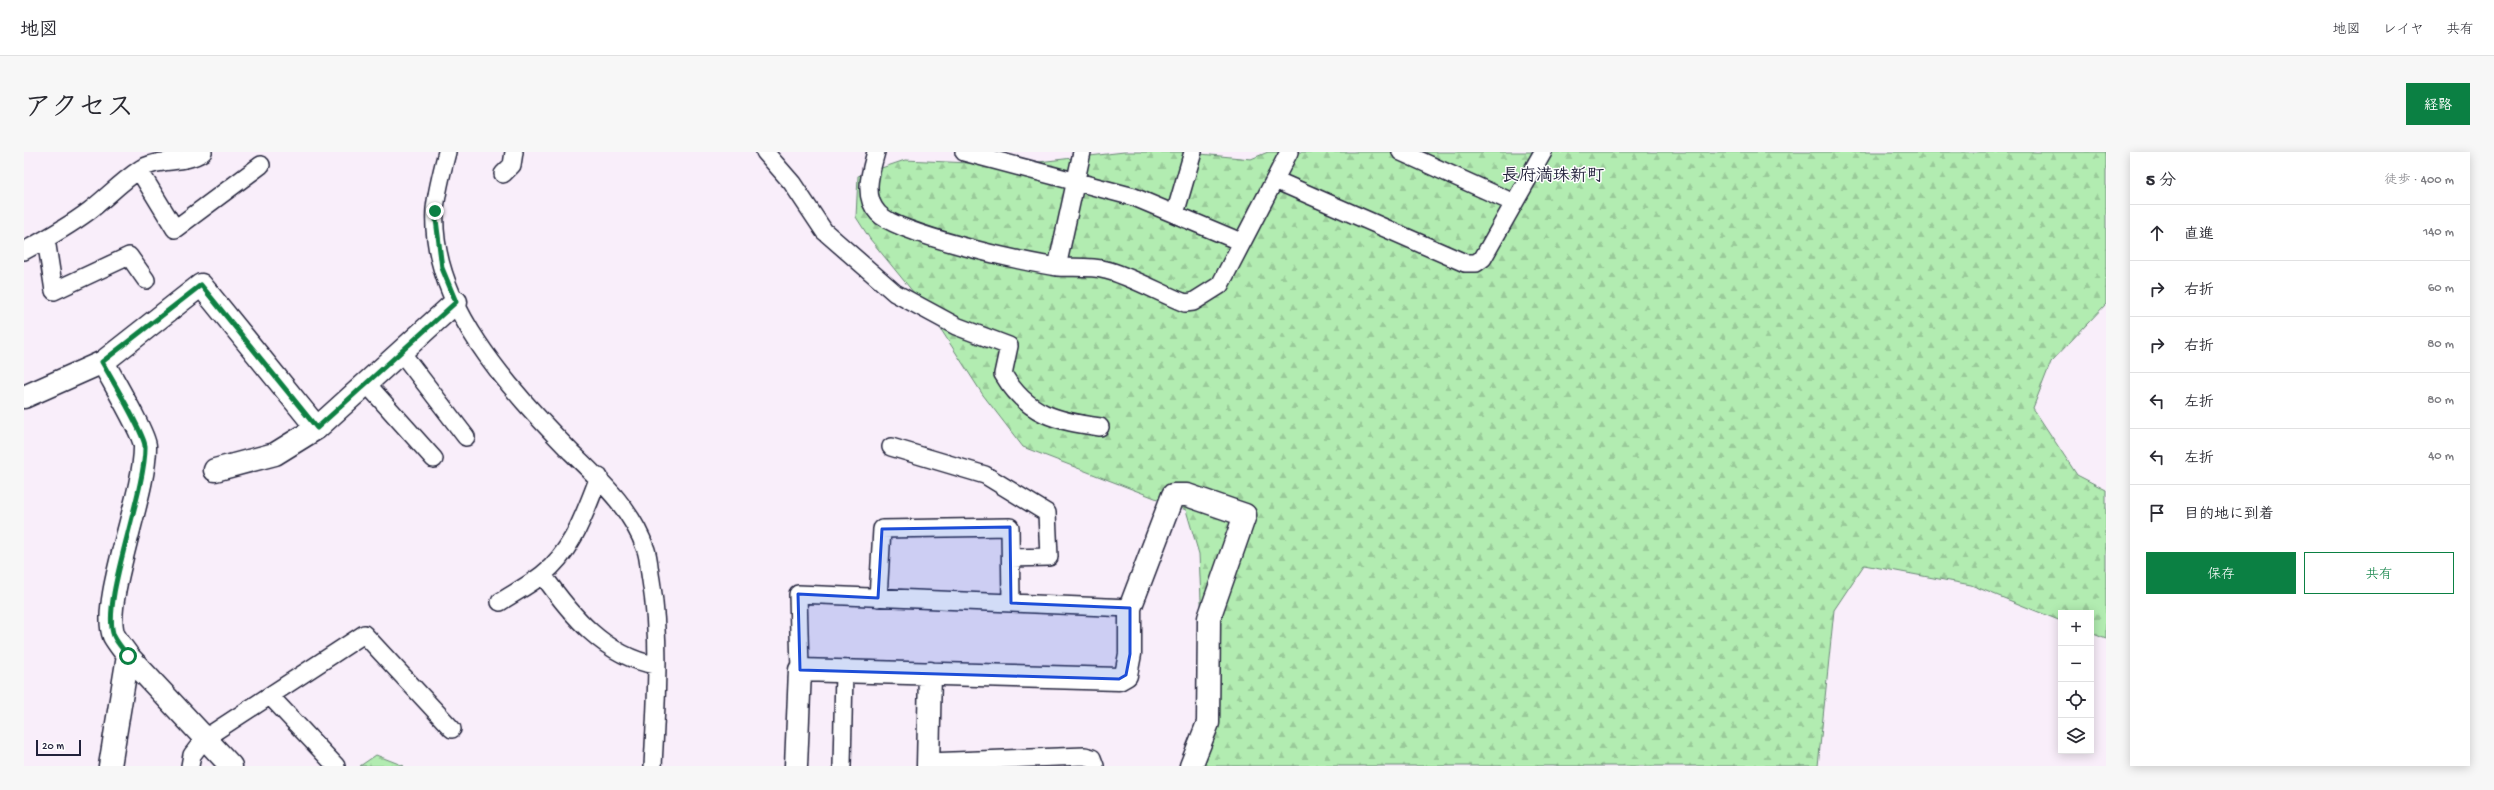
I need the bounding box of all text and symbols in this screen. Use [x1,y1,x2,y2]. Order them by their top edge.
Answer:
text: 地図 [20,20,58,43]
text: 地図 [2333,22,2361,39]
text: レイヤ [2383,22,2424,39]
text: 共有 [2446,22,2474,39]
button: 経路 [2406,83,2470,125]
text: アクセス [24,93,134,126]
district label: 長府満珠新町 [1502,166,1604,187]
text: 5 分 [2146,172,2176,192]
text: 徒歩 · 400 m [2385,173,2454,188]
route end [426,202,444,220]
icon: ahead [2146,222,2168,244]
text: 140 m [2423,225,2454,240]
text: 直進 [2184,226,2214,244]
icon: right [2146,278,2168,300]
text: 60 m [2428,281,2454,296]
text: 右折 [2184,282,2214,300]
icon: right [2146,334,2168,356]
text: 80 m [2427,337,2454,352]
text: 右折 [2184,338,2214,356]
icon: left [2146,390,2168,412]
text: 80 m [2427,393,2454,408]
text: 左折 [2184,394,2214,412]
icon: left [2146,446,2168,468]
text: 40 m [2428,449,2454,464]
text: 左折 [2184,450,2214,468]
icon: arrive [2146,502,2168,524]
text: 目的地に到着 [2184,506,2274,524]
button: 保存 [2146,552,2296,594]
button: 共有 [2304,552,2454,594]
map controls [2058,610,2094,754]
button: + [2058,610,2094,646]
button: − [2058,646,2094,682]
route start [119,647,137,665]
button: locate [2058,682,2094,718]
button: layers [2058,718,2094,754]
scale bar [36,738,81,757]
text: 20 m [42,741,64,753]

